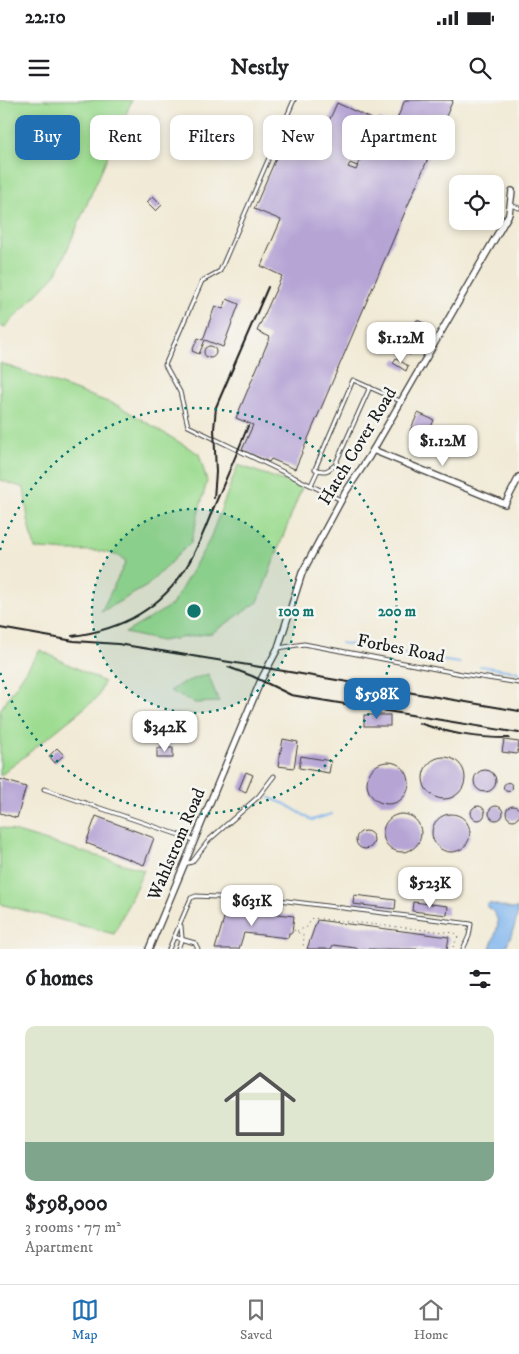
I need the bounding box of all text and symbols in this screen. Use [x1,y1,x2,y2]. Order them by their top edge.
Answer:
text: 22:10 [25,6,66,29]
icon: menu [25,54,53,82]
text: Nestly [231,54,288,81]
icon: search [466,54,494,82]
chip: Buy [15,115,80,160]
chip: Rent [90,115,160,160]
chip: Filters [170,115,253,160]
chip: New [263,115,332,160]
chip: Apartment [342,115,455,160]
map controls [449,175,504,230]
button: locate [449,175,504,230]
pin: $1.12M [360,322,442,364]
text: $1.12M [378,328,424,348]
street label: Hatch Cover Road [314,384,402,509]
pin: $1.12M [402,424,484,467]
text: $1.12M [420,431,466,451]
centre of rings [185,602,203,620]
text: 100 m [278,602,315,621]
text: 200 m [378,602,417,621]
street label: Forbes Road [355,630,447,668]
pin: $598K [342,678,412,720]
text: $598K [355,684,399,704]
pin: $342K [130,710,200,753]
text: $342K [143,717,187,737]
street label: Wahlstrom Road [143,785,210,905]
pin: $523K [395,866,465,909]
text: $523K [409,873,451,893]
pin: $631K [217,884,287,927]
text: $631K [232,891,272,911]
icon: filters [466,965,494,993]
text: 6 homes [25,966,93,992]
icon: home [215,1059,305,1149]
text: $598,000 [25,1191,107,1217]
text: 3 rooms · 77 m² [25,1217,121,1237]
text: Apartment [25,1237,93,1257]
tab: Map [71,1296,99,1344]
tab: Saved [240,1296,272,1344]
tab: Home [414,1296,448,1344]

